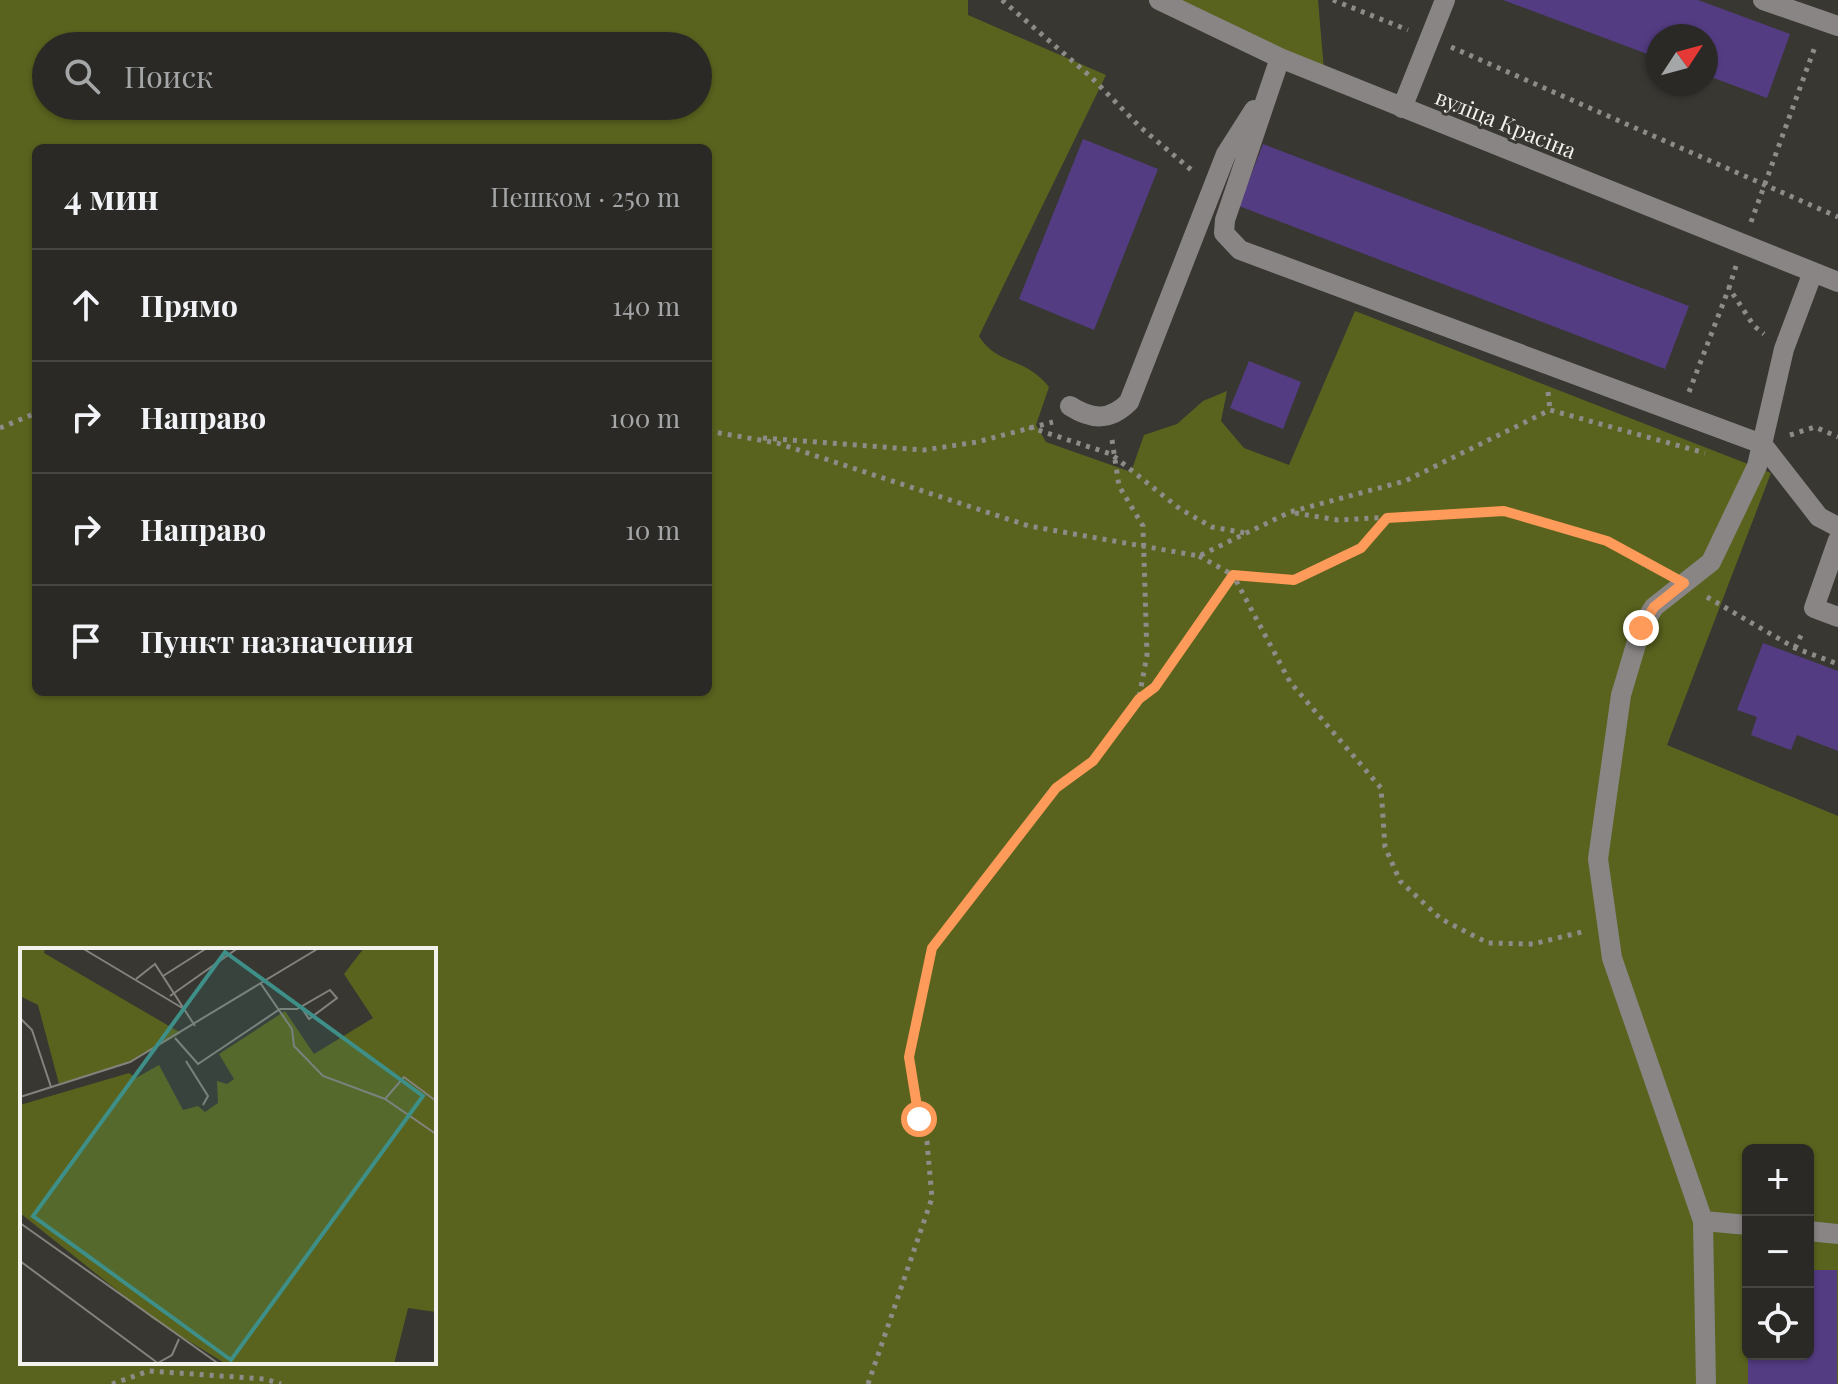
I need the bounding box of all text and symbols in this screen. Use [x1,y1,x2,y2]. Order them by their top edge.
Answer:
north arrow [1646,24,1718,96]
search box [32,32,712,120]
icon: search [60,54,104,98]
text: Поиск [124,56,213,96]
street label: вуліца Красіна [1431,81,1581,165]
text: 4 мин [64,173,159,219]
text: Пешком · 250 m [490,179,680,214]
icon: ahead [64,283,108,327]
text: Прямо [140,285,238,325]
text: 140 m [612,288,680,323]
icon: right [64,395,108,439]
text: Направо [140,397,266,437]
text: 100 m [610,400,680,435]
icon: right [64,507,108,551]
text: Направо [140,509,266,549]
text: 10 m [625,512,680,547]
route end [1623,610,1659,646]
icon: arrive [64,619,108,663]
text: Пункт назначения [140,621,414,661]
inset map [20,948,436,1364]
route start [901,1101,937,1137]
map controls [1742,1144,1814,1360]
button: + [1742,1144,1814,1216]
button: − [1742,1216,1814,1288]
button: locate [1742,1288,1814,1360]

